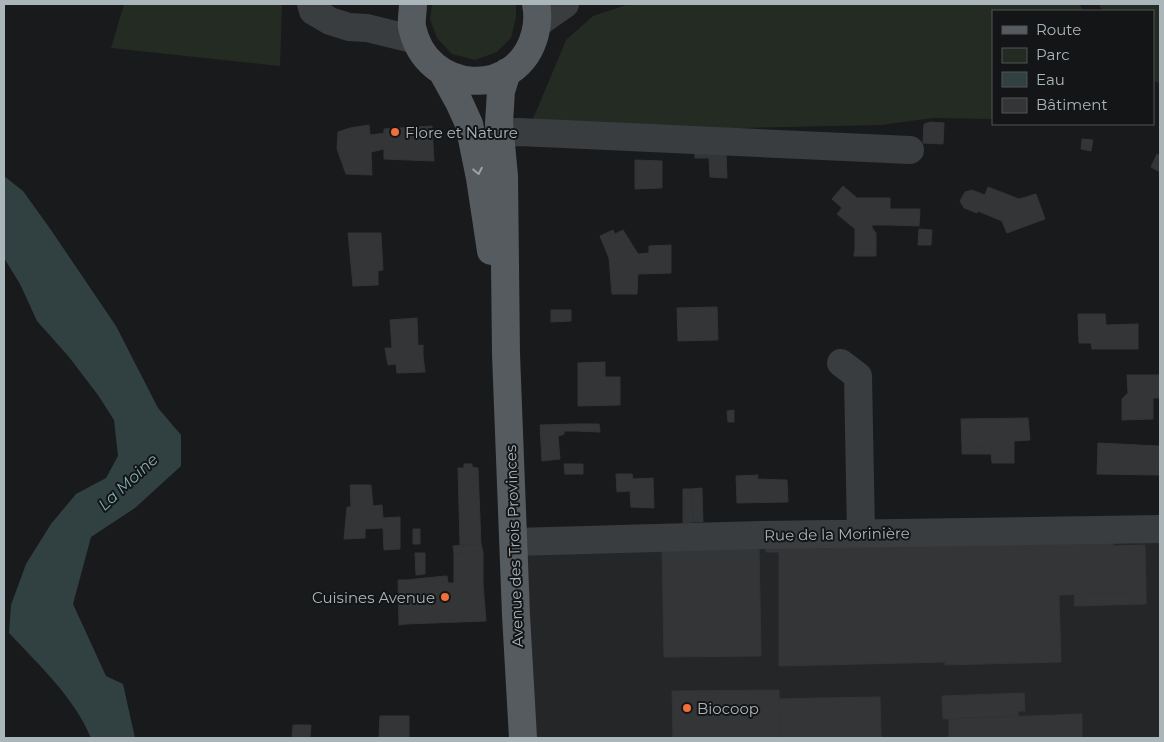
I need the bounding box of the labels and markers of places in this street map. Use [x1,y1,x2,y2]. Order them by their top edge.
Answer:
place label: Flore et Nature [405,123,518,142]
marker: Flore et Nature [389,126,401,138]
place label: Cuisines Avenue [312,588,435,607]
marker: Cuisines Avenue [439,591,451,603]
place label: Biocoop [697,699,759,718]
marker: Biocoop [681,702,693,714]

